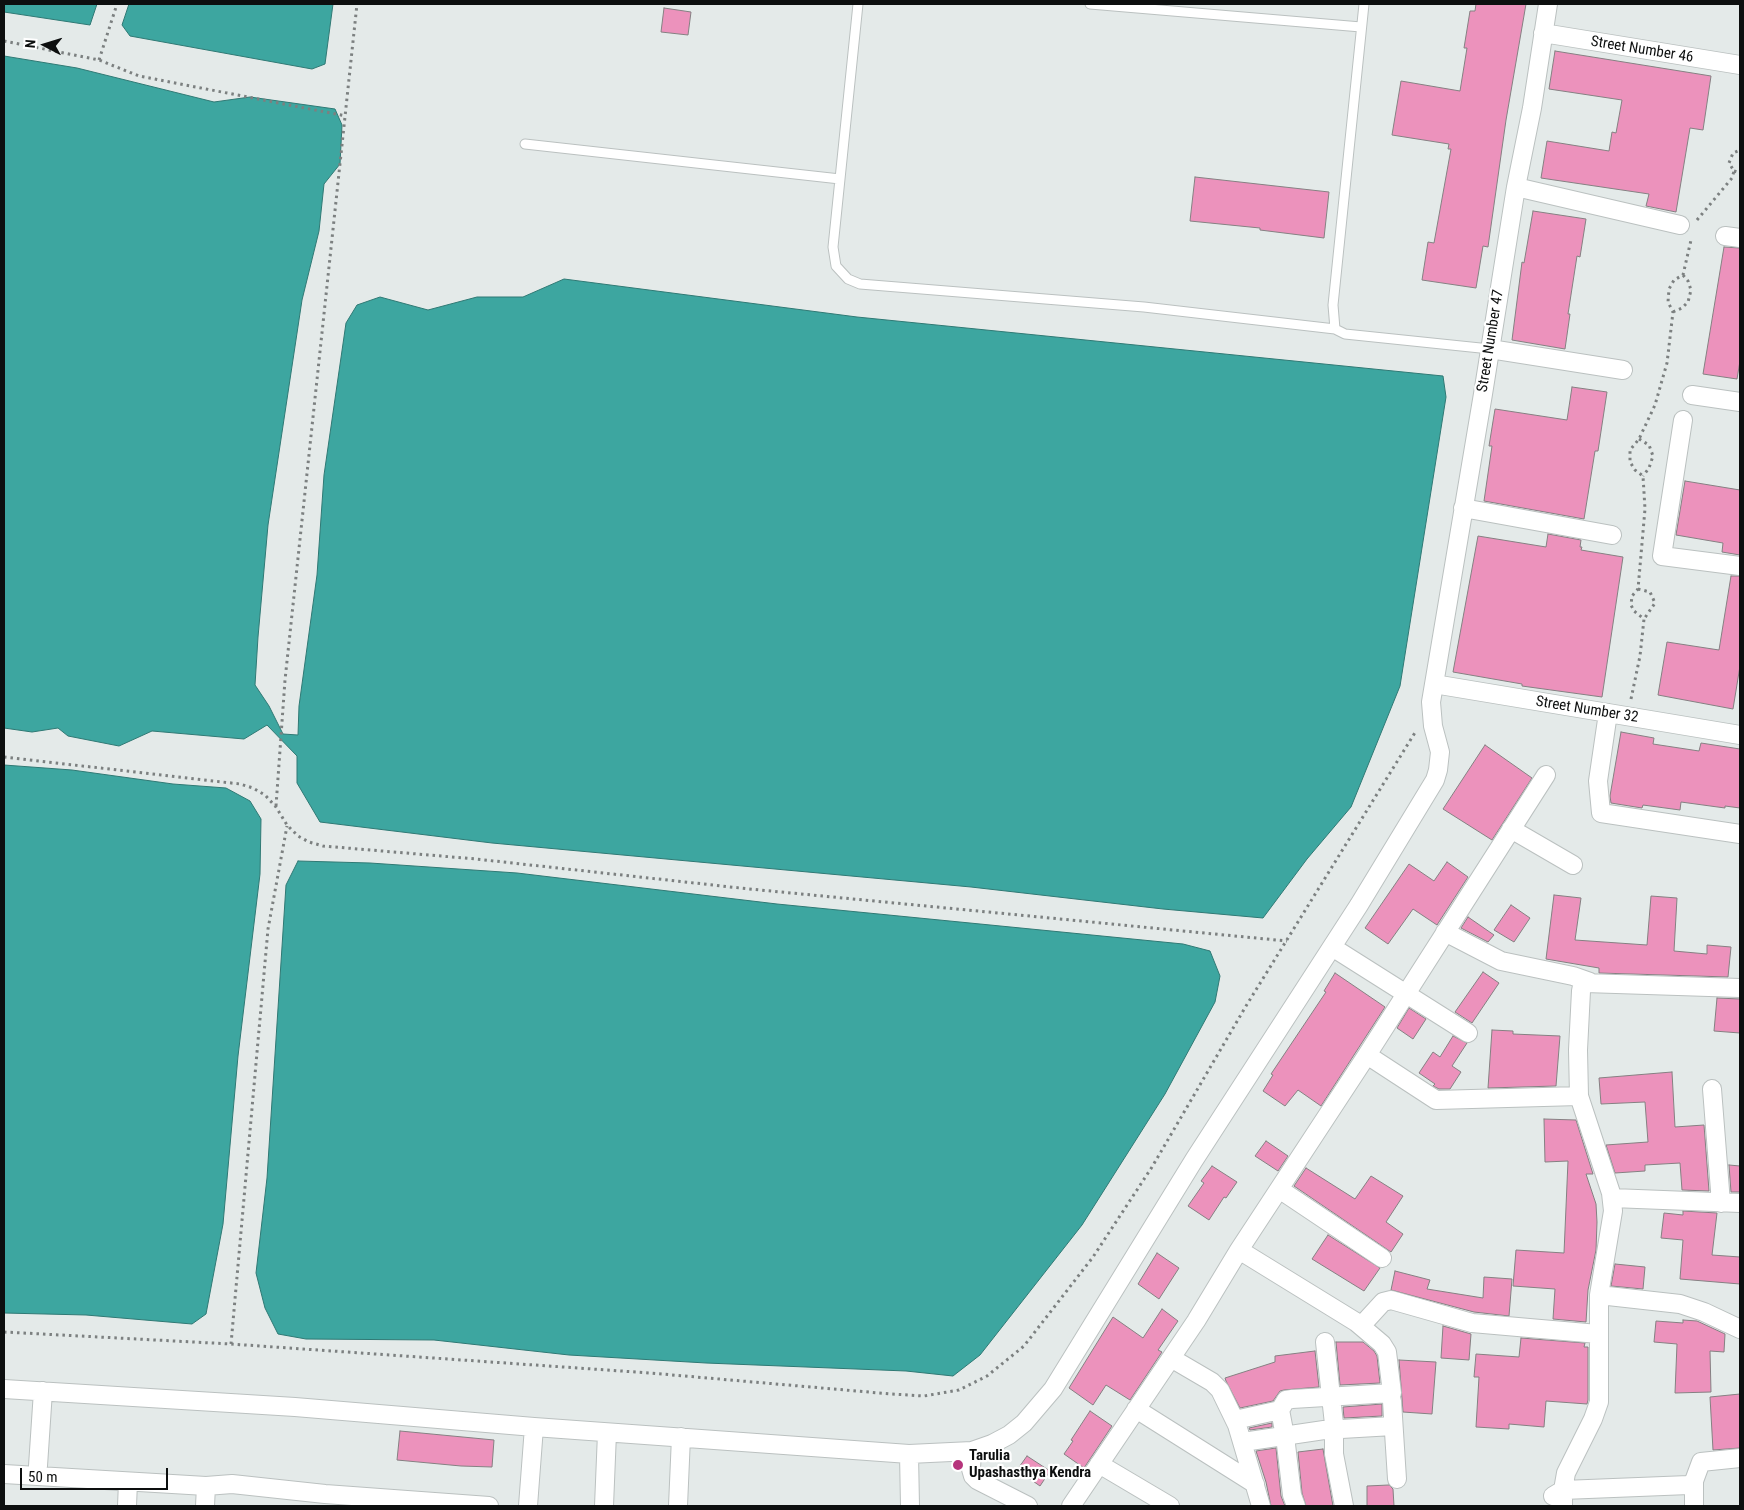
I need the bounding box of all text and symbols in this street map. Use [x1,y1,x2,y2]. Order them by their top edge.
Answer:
north arrow [20,20,70,70]
street label: Street Number 46 [1589,33,1695,67]
text: N [22,39,38,49]
street label: Street Number 47 [1474,288,1508,394]
street label: Street Number 32 [1534,693,1640,727]
place label: Tarulia Upashasthya Kendra [969,1447,1091,1482]
scale bar [22,1458,170,1490]
marker: Tarulia Upashasthya Kendra [951,1458,965,1472]
text: 50 m [28,1468,58,1486]

